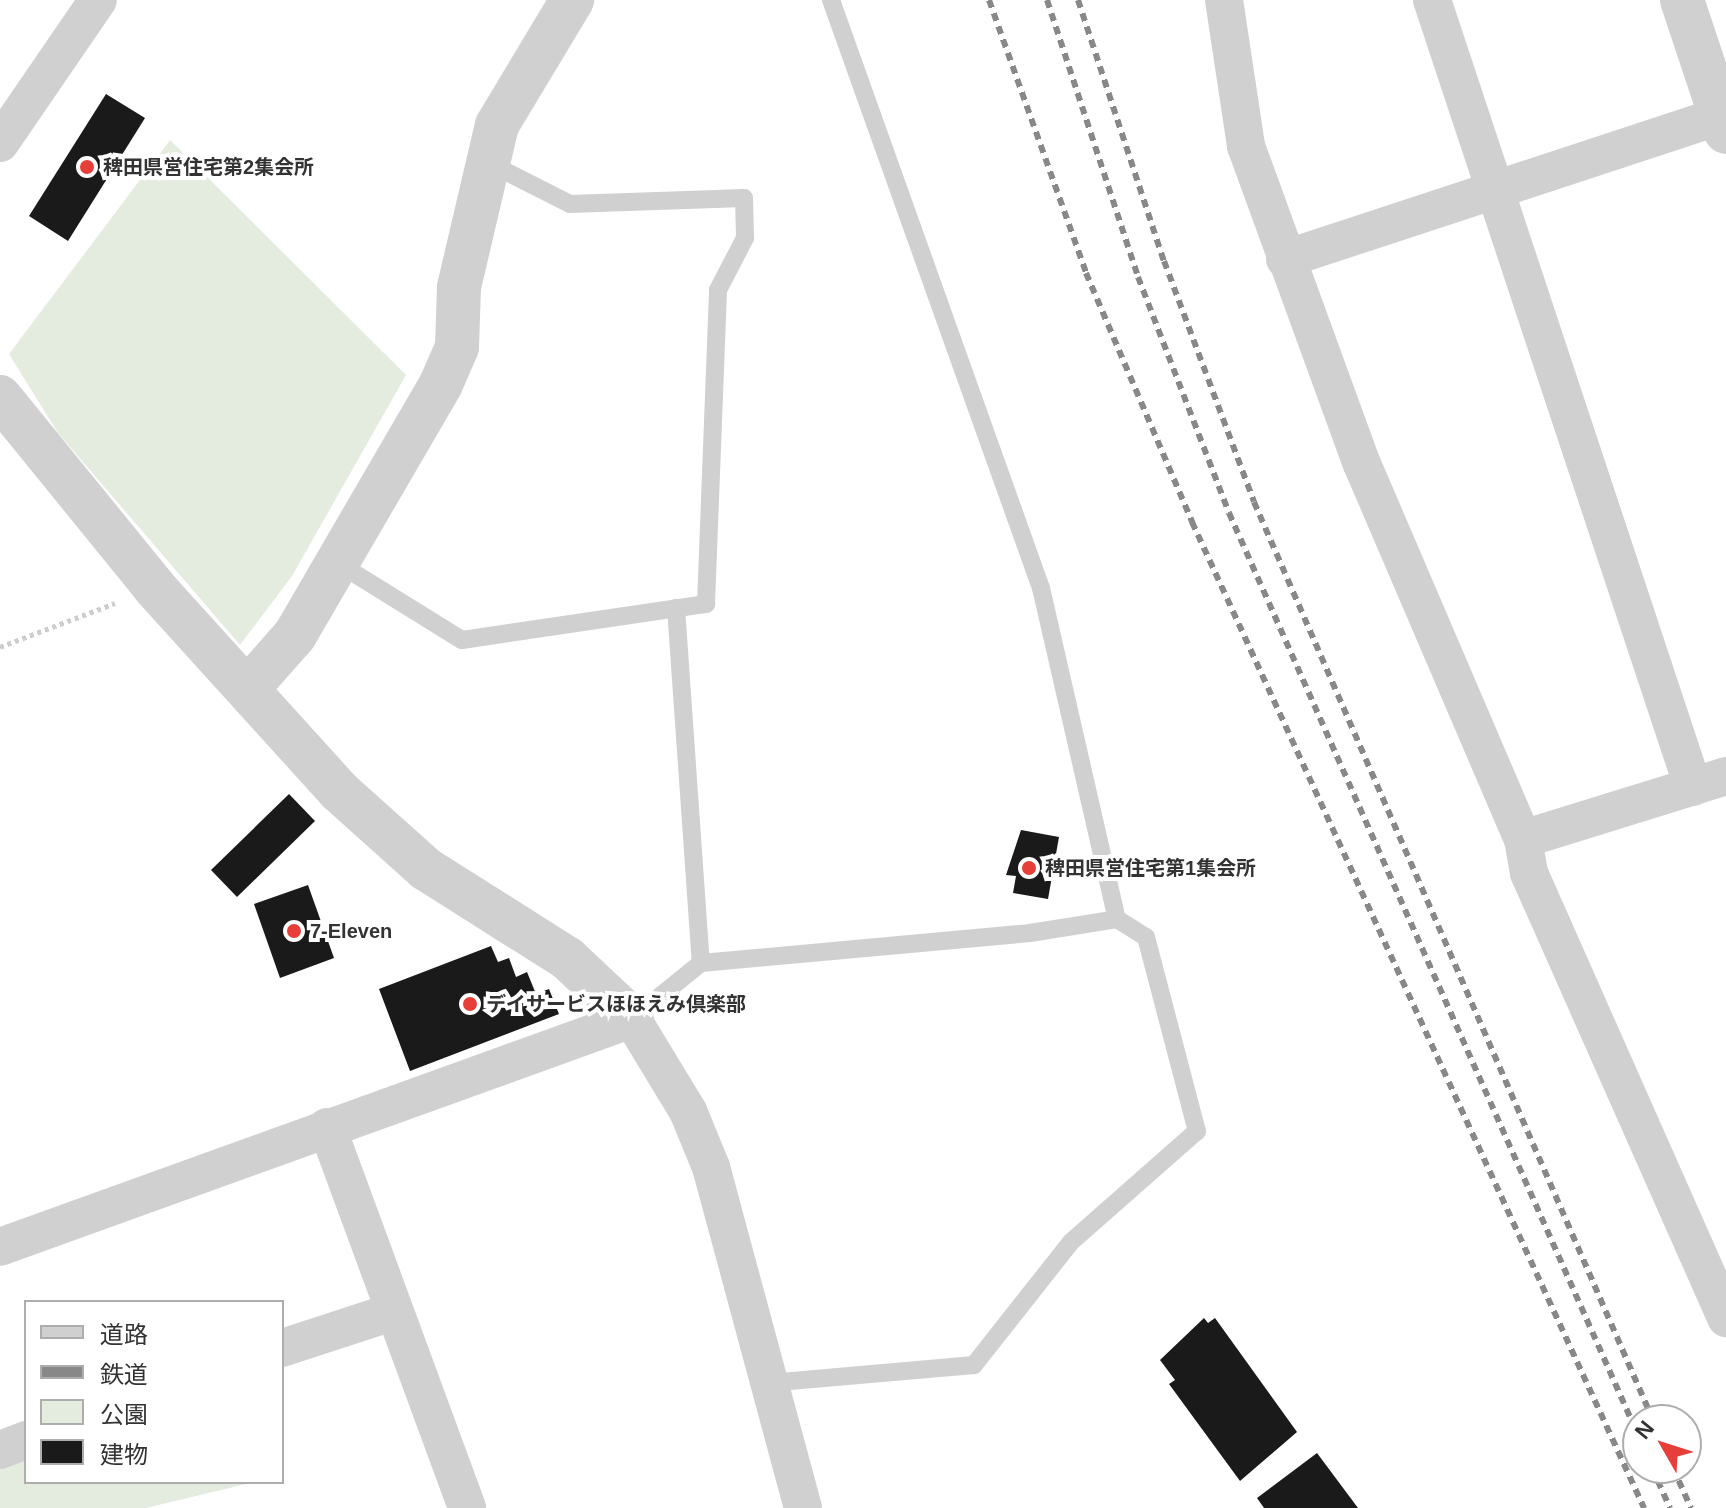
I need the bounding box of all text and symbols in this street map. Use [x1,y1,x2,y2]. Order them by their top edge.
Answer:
place label: 稗田県営住宅第2集会所 [103,155,314,179]
marker: 稗田県営住宅第2集会所 [78,158,96,176]
place label: 稗田県営住宅第1集会所 [1045,856,1256,880]
marker: 稗田県営住宅第1集会所 [1020,859,1038,877]
place label: 7-Eleven [310,919,392,943]
marker: 7-Eleven [285,922,303,940]
place label: デイサービスほほえみ倶楽部 [486,992,746,1016]
marker: デイサービスほほえみ倶楽部 [461,995,479,1013]
legend [24,1300,284,1484]
text: 道路 [100,1321,148,1348]
text: 鉄道 [100,1361,148,1388]
text: 公園 [100,1401,148,1428]
north arrow [1622,1404,1702,1484]
text: N [1630,1416,1659,1444]
text: 建物 [100,1441,148,1468]

